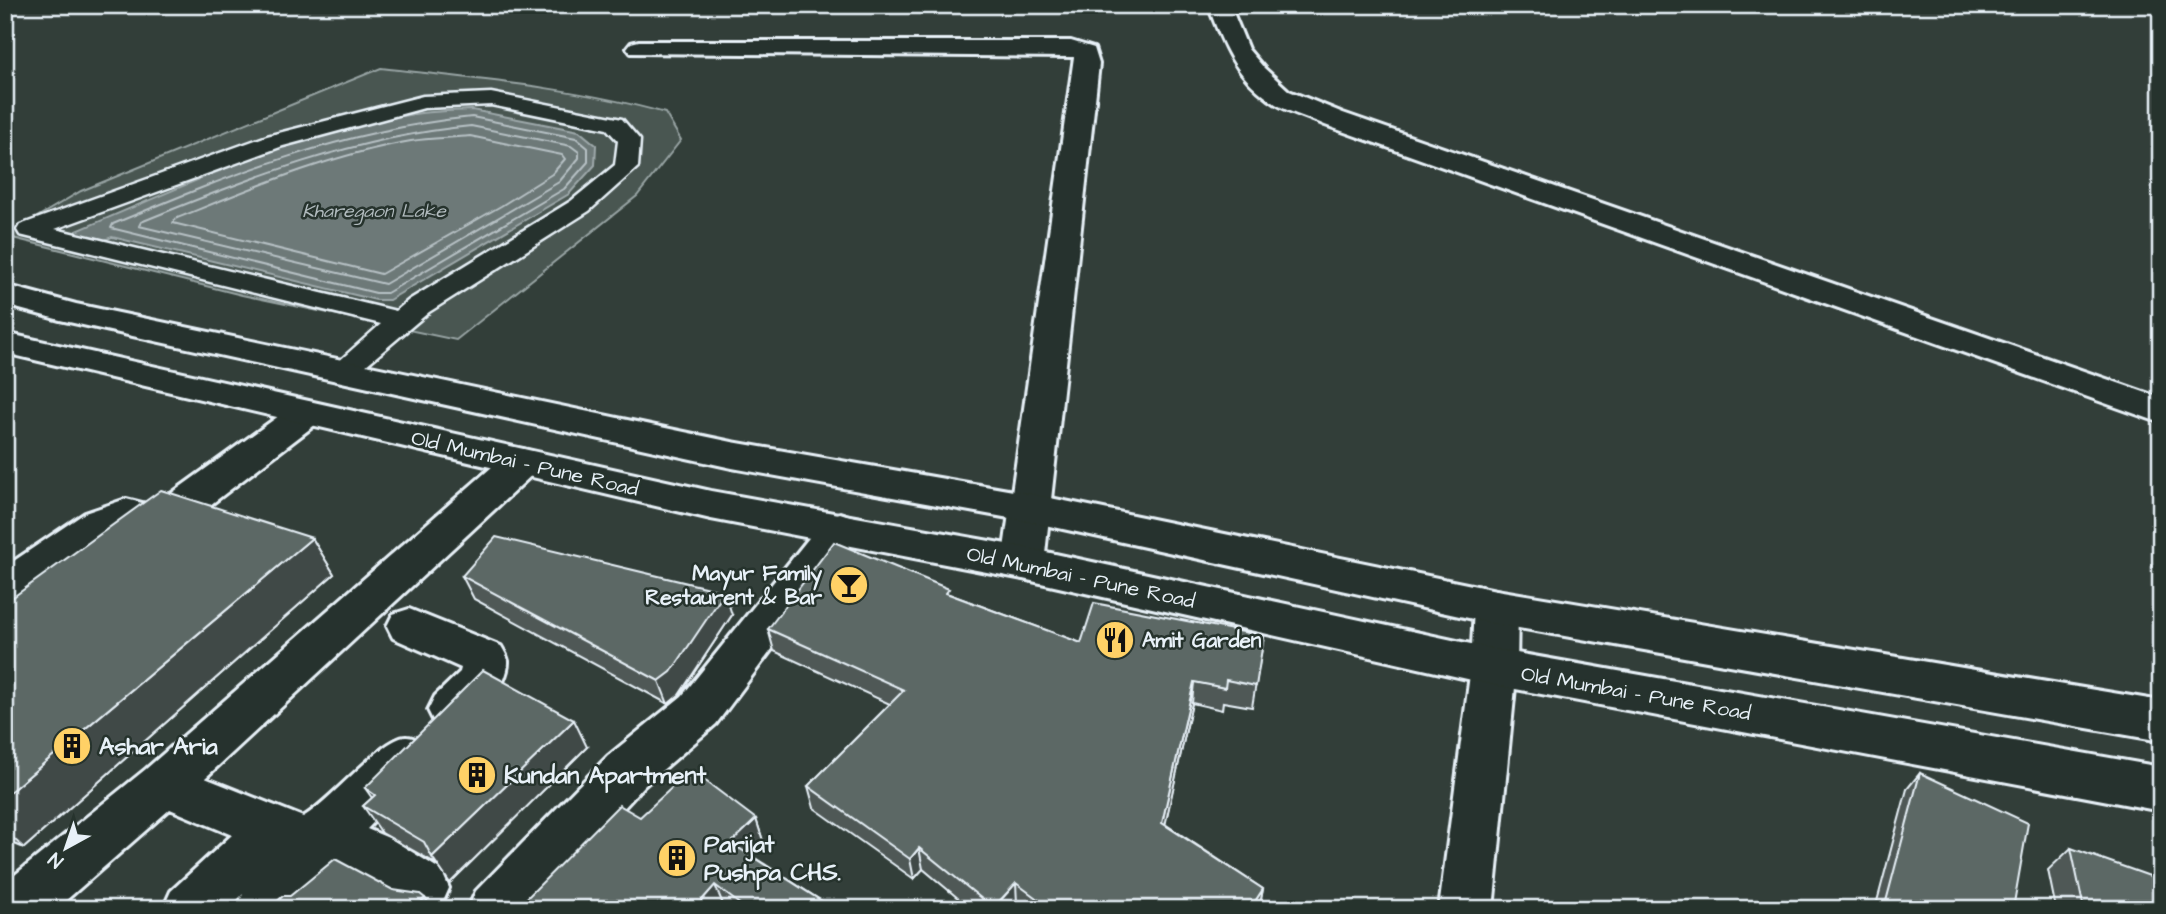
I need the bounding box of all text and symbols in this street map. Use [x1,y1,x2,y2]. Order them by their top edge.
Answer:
water label: Kharegaon Lake [302,198,447,225]
street label: Old Mumbai - Pune Road [408,423,642,504]
street label: Old Mumbai - Pune Road [964,539,1198,616]
place label: Mayur Family Restaurent & Bar [645,559,822,612]
bar icon: Mayur Family Restaurent & Bar [828,564,870,606]
restaurant icon: Amit Garden [1094,619,1136,661]
place label: Amit Garden [1142,626,1262,655]
street label: Old Mumbai - Pune Road [1519,659,1753,728]
building icon: Ashar Aria [51,725,93,767]
place label: Ashar Aria [99,730,219,764]
building icon: Kundan Apartment [456,754,498,796]
place label: Kundan Apartment [504,759,706,793]
north arrow [32,813,102,883]
place label: Parijat Pushpa CHS. [704,828,841,890]
building icon: Parijat Pushpa CHS. [656,837,698,879]
text: N [43,846,69,874]

